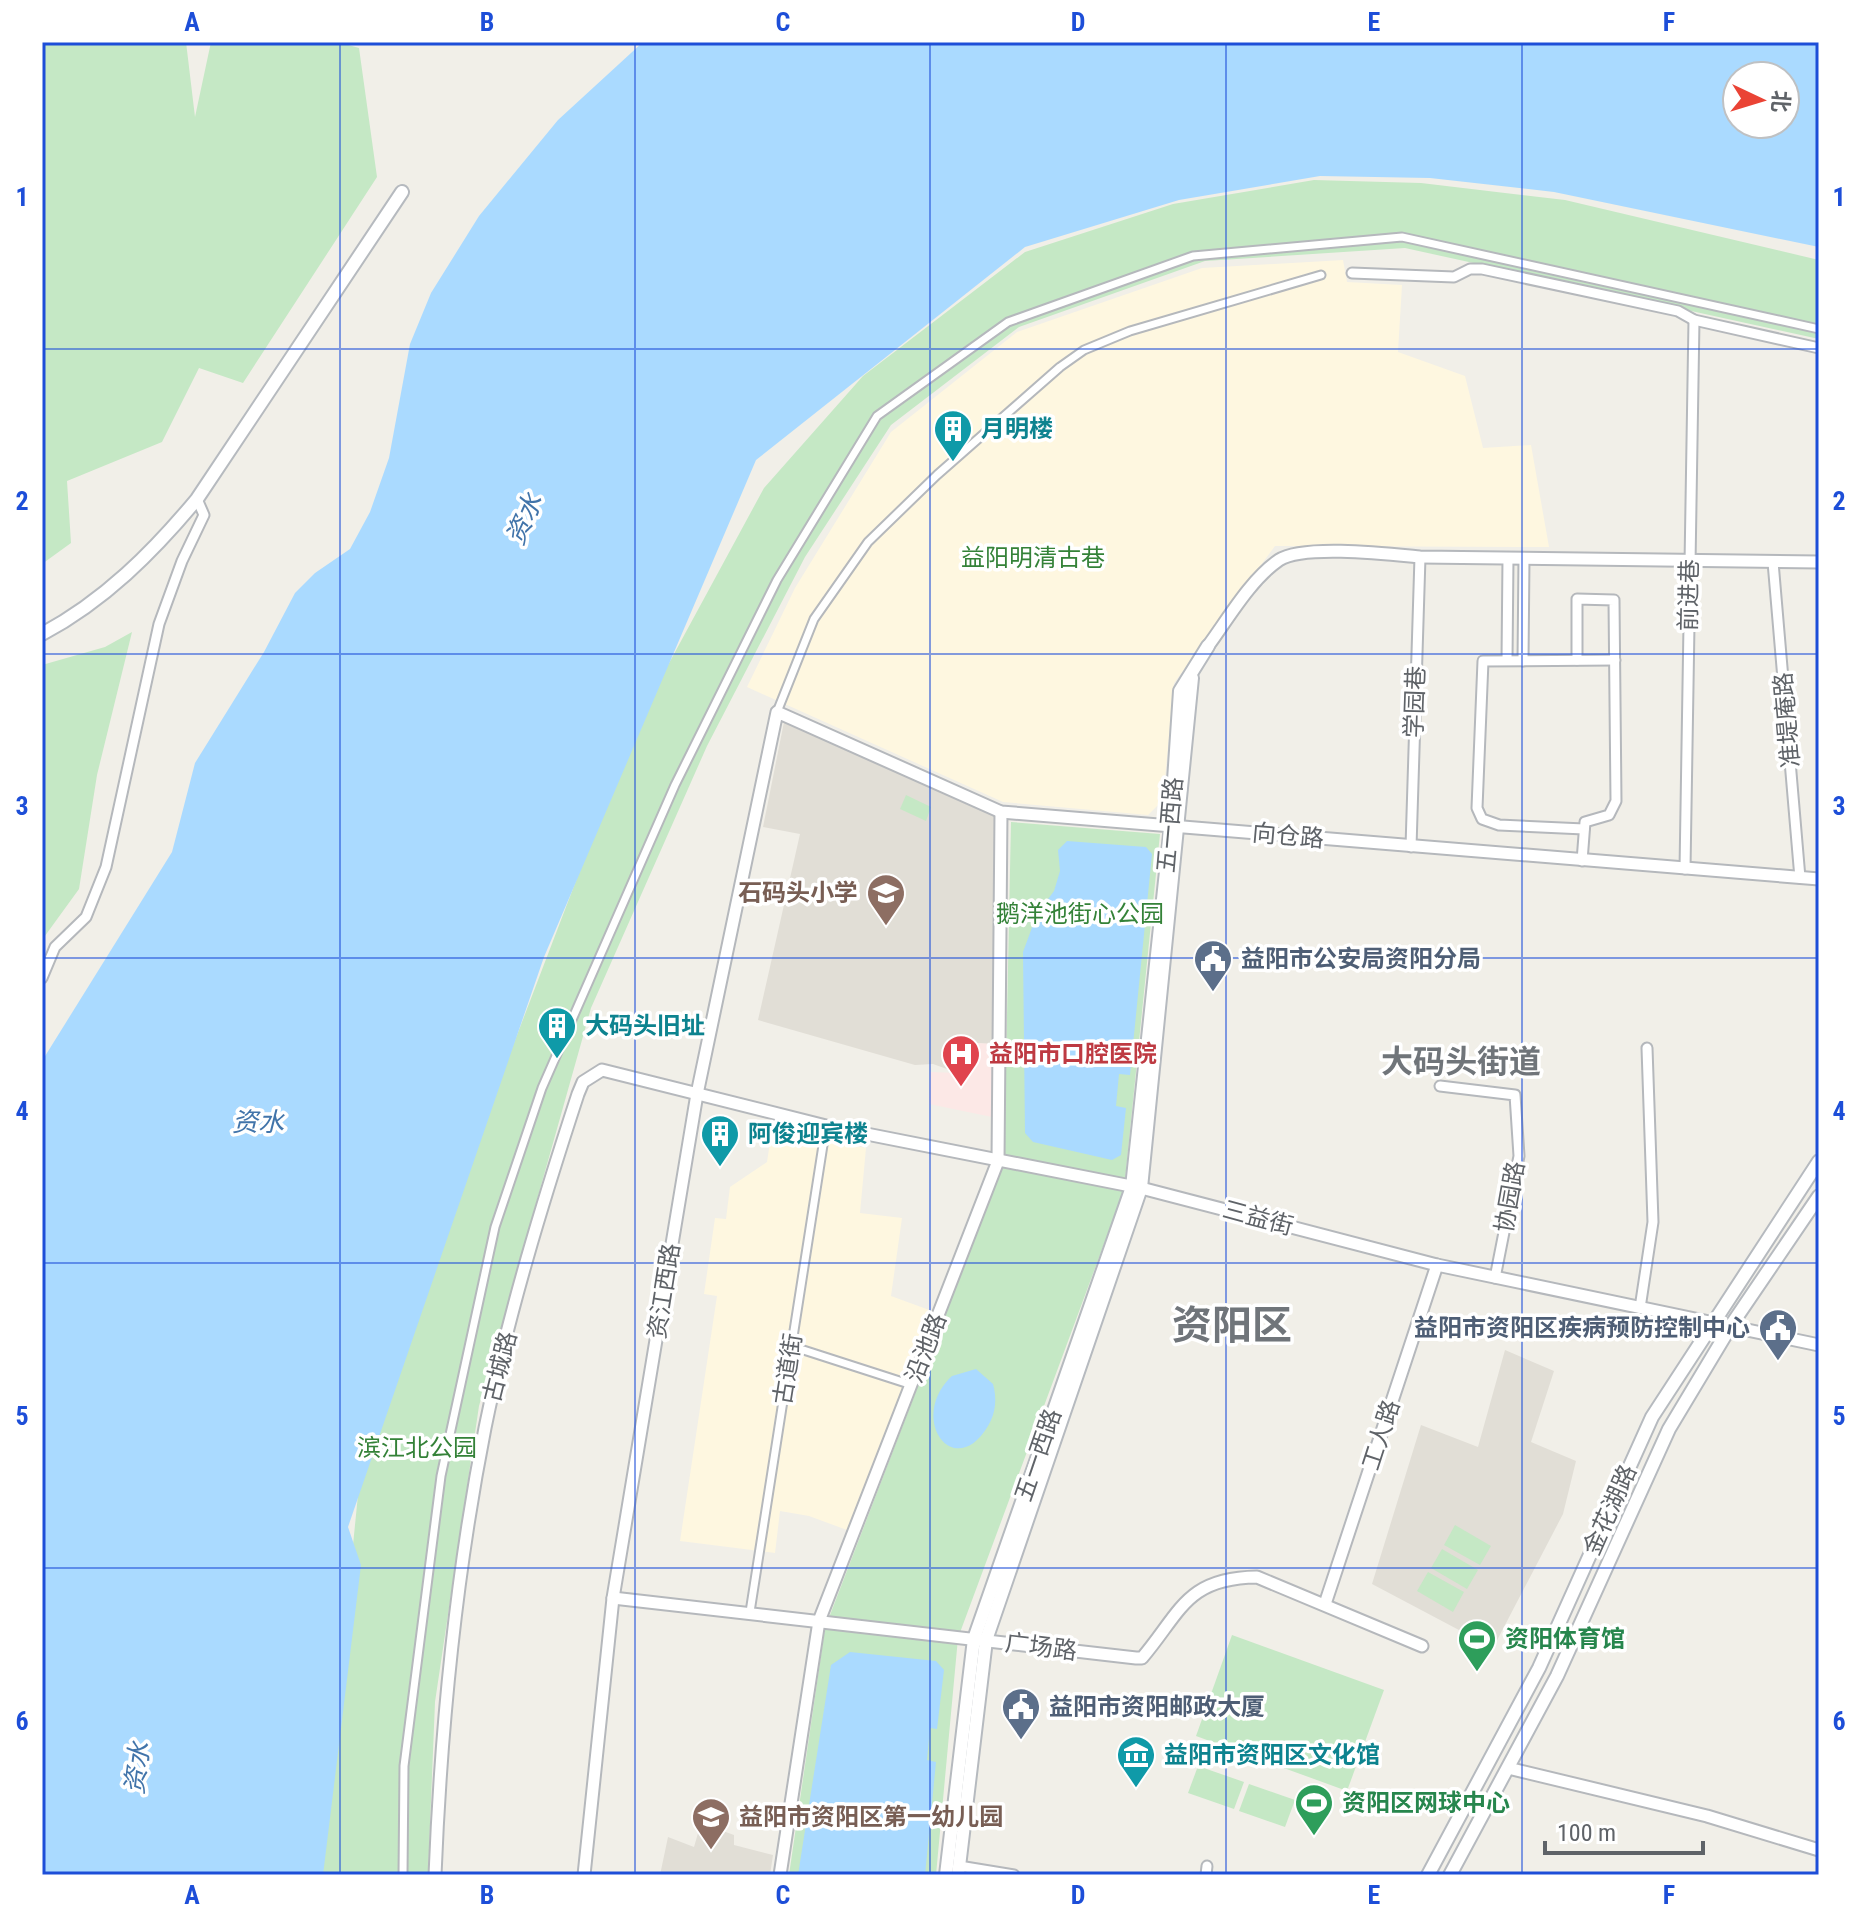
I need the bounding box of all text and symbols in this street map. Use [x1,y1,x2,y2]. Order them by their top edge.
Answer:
text: A [184,7,200,37]
text: B [480,7,494,37]
text: C [776,7,791,37]
text: D [1071,7,1085,37]
text: E [1368,7,1381,37]
text: F [1663,7,1675,37]
north arrow [1721,60,1801,140]
text: 北 [1767,90,1794,113]
text: 1 [15,182,29,212]
text: 1 [1832,182,1846,212]
building icon: 月明楼 [932,408,974,463]
place label: 月明楼 [981,415,1053,443]
text: 2 [15,486,29,516]
text: 2 [1832,486,1846,516]
water label: 资水 [500,488,549,549]
park label: 益阳明清古巷 [961,544,1105,572]
street label: 前进巷 [1674,559,1704,631]
street label: 学园巷 [1400,666,1430,738]
street label: 准堤庵路 [1769,671,1805,769]
street label: 五一西路 [1152,776,1188,874]
text: 3 [15,791,29,821]
text: 3 [1832,791,1846,821]
street label: 向仓路 [1251,819,1325,853]
school or university icon: 石码头小学 [865,872,907,927]
place label: 石码头小学 [738,879,858,907]
park label: 鹅洋池街心公园 [996,900,1164,928]
public building icon: 益阳市公安局资阳分局 [1192,938,1234,993]
place label: 益阳市公安局资阳分局 [1241,945,1481,973]
building icon: 大码头旧址 [536,1005,578,1060]
place label: 大码头旧址 [585,1012,705,1040]
hospital icon: 益阳市口腔医院 [940,1033,982,1088]
place label: 益阳市口腔医院 [989,1040,1157,1068]
district label: 大码头街道 [1381,1043,1541,1081]
text: 4 [15,1096,29,1126]
text: 4 [1832,1096,1846,1126]
water label: 资水 [232,1107,285,1137]
building icon: 阿俊迎宾楼 [699,1113,741,1168]
place label: 阿俊迎宾楼 [748,1120,868,1148]
street label: 协园路 [1490,1159,1530,1235]
street label: 三益街 [1220,1195,1296,1241]
street label: 资江西路 [643,1241,685,1341]
district label: 资阳区 [1172,1302,1292,1349]
public building icon: 益阳市资阳区疾病预防控制中心 [1757,1307,1799,1362]
street label: 沿池路 [900,1309,952,1387]
place label: 益阳市资阳区疾病预防控制中心 [1414,1314,1750,1342]
street label: 古城路 [478,1329,522,1405]
street label: 古道街 [769,1331,807,1407]
street label: 工人路 [1357,1396,1405,1474]
text: 5 [15,1401,29,1431]
text: 5 [1832,1401,1846,1431]
street label: 五一西路 [1009,1405,1067,1505]
park label: 滨江北公园 [357,1434,477,1462]
street label: 金花湖路 [1578,1460,1642,1560]
sports icon: 资阳体育馆 [1456,1618,1498,1673]
place label: 资阳体育馆 [1505,1625,1625,1653]
street label: 广场路 [1004,1629,1078,1665]
public building icon: 益阳市资阳邮政大厦 [1000,1686,1042,1741]
place label: 益阳市资阳邮政大厦 [1049,1693,1265,1721]
text: 6 [15,1706,29,1736]
text: 6 [1832,1706,1846,1736]
museum icon: 益阳市资阳区文化馆 [1115,1734,1157,1789]
water label: 资水 [119,1739,155,1796]
place label: 益阳市资阳区文化馆 [1164,1741,1380,1769]
sports icon: 资阳区网球中心 [1293,1782,1335,1837]
place label: 资阳区网球中心 [1342,1789,1510,1817]
school or university icon: 益阳市资阳区第一幼儿园 [690,1796,732,1851]
place label: 益阳市资阳区第一幼儿园 [739,1803,1003,1831]
scale bar [1545,1805,1703,1855]
text: 100 m [1557,1819,1616,1847]
text: A [184,1880,200,1910]
text: B [480,1880,494,1910]
text: C [776,1880,791,1910]
text: D [1071,1880,1085,1910]
text: E [1368,1880,1381,1910]
text: F [1663,1880,1675,1910]

